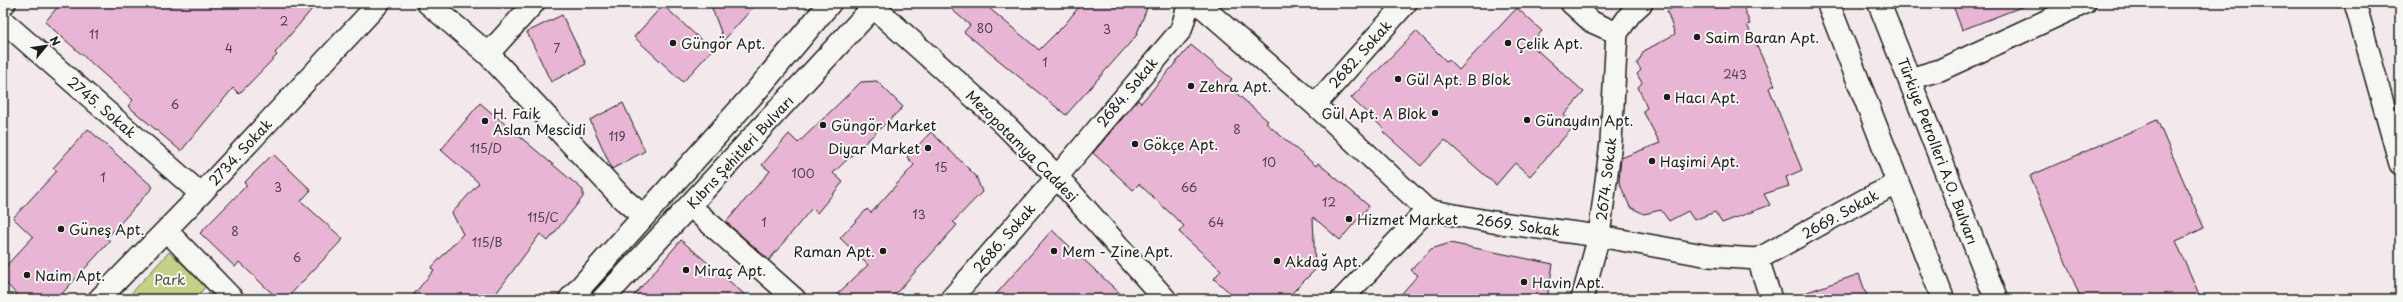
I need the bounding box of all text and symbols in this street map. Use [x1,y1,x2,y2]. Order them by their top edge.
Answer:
house number: 2 [280,12,288,30]
street label: 2682. Sokak [1324,15,1396,93]
house number: 80 [977,19,993,37]
house number: 3 [1103,20,1111,38]
house number: 11 [89,25,99,43]
north arrow [26,26,66,66]
place label: Saim Baran Apt. [1705,27,1819,48]
marker: Saim Baran Apt. [1692,32,1702,42]
text: N [46,33,65,49]
place label: Güngör Apt. [681,33,765,54]
place label: Çelik Apt. [1516,33,1583,54]
marker: Güngör Apt. [668,38,678,48]
marker: Çelik Apt. [1503,38,1513,48]
house number: 4 [225,39,233,57]
house number: 7 [554,39,561,57]
house number: 1 [1042,53,1048,71]
street label: 2684. Sokak [1092,53,1162,131]
street label: Türkiye Petrolleri A.O. Bulvarı [1893,55,1983,247]
house number: 243 [1723,65,1747,83]
place label: Gül Apt. B Blok [1406,69,1511,90]
street label: 2745. Sokak [63,71,141,143]
marker: Gül Apt. B Blok [1393,74,1403,84]
place label: Zehra Apt. [1199,76,1271,97]
marker: Zehra Apt. [1186,81,1196,91]
street label: Mezopotamya Caddesi [961,85,1083,207]
place label: Hacı Apt. [1675,87,1739,108]
street label: Kıbrıs Şehitleri Bulvarı [682,91,798,213]
marker: Hacı Apt. [1662,92,1672,102]
house number: 6 [171,95,179,113]
place label: H. Faik Aslan Mescidi [493,103,586,140]
place label: Gül Apt. A Blok [1322,103,1427,124]
marker: Gül Apt. A Blok [1430,108,1440,118]
place label: Günaydın Apt. [1535,110,1633,131]
street label: 2734. Sokak [203,114,277,190]
place label: Güngör Market [831,115,936,136]
marker: Günaydın Apt. [1522,115,1532,125]
marker: H. Faik Aslan Mescidi [480,116,490,126]
marker: Güngör Market [818,120,828,130]
house number: 8 [1233,120,1241,138]
house number: 119 [608,127,626,145]
place label: Gökçe Apt. [1143,134,1218,155]
street label: 2674. Sokak [1590,136,1622,222]
place label: Diyar Market [828,138,920,159]
house number: 115/D [470,139,502,157]
marker: Gökçe Apt. [1130,139,1140,149]
marker: Diyar Market [923,143,933,153]
place label: Haşimi Apt. [1660,151,1739,172]
house number: 10 [1262,153,1276,171]
marker: Haşimi Apt. [1647,156,1657,166]
house number: 15 [934,158,948,176]
house number: 100 [792,164,815,182]
house number: 1 [100,168,106,186]
house number: 3 [274,178,282,196]
house number: 66 [1181,178,1197,196]
street label: 2669. Sokak [1798,184,1882,244]
house number: 12 [1322,193,1336,211]
street label: 2686. Sokak [968,199,1040,277]
house number: 13 [912,205,926,223]
house number: 115/C [527,208,559,226]
place label: Hizmet Market [1357,209,1458,230]
street label: 2669. Sokak [1475,209,1561,241]
house number: 1 [761,213,767,231]
house number: 64 [1208,213,1224,231]
marker: Hizmet Market [1344,214,1354,224]
place label: Güneş Apt. [69,219,144,240]
house number: 8 [231,222,239,240]
marker: Güneş Apt. [56,224,66,234]
house number: 115/B [472,233,502,251]
place label: Raman Apt. [794,241,875,262]
place label: Mem - Zine Apt. [1062,241,1173,262]
marker: Raman Apt. [878,246,888,256]
marker: Mem - Zine Apt. [1049,246,1059,256]
house number: 6 [293,248,301,266]
place label: Akdağ Apt. [1285,251,1361,272]
marker: Akdağ Apt. [1272,256,1282,266]
place label: Miraç Apt. [694,260,766,281]
place label: Naim Apt. [35,265,105,286]
marker: Miraç Apt. [681,265,691,275]
park label: Park [154,269,186,290]
marker: Naim Apt. [22,270,32,280]
place label: Havin Apt. [1532,272,1605,293]
marker: Havin Apt. [1519,277,1529,287]

